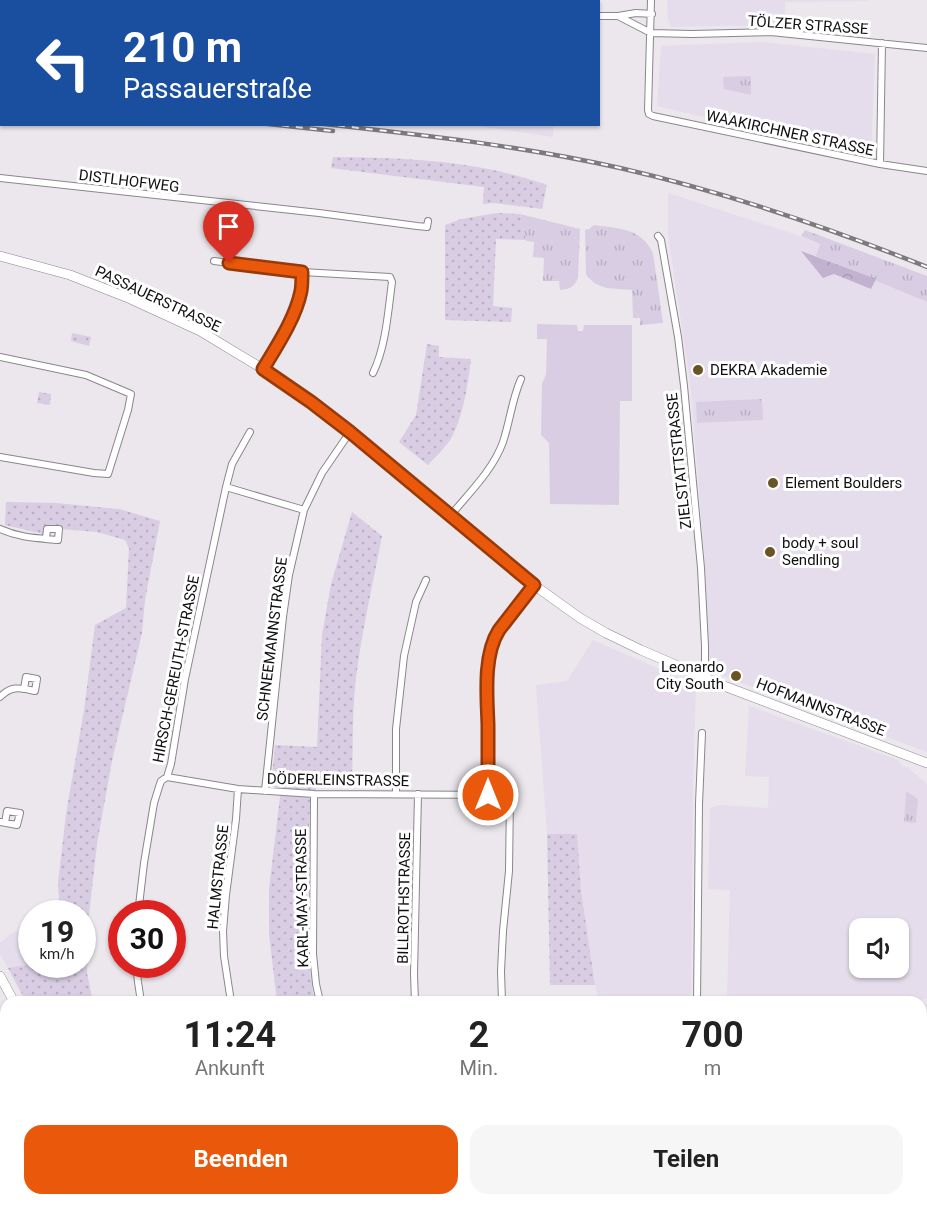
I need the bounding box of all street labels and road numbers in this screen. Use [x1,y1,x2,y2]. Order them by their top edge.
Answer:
street label: TÖLZER STRASSE [747,12,869,38]
street label: WAAKIRCHNER STRASSE [704,106,876,160]
street label: DISTLHOFWEG [78,166,180,196]
street label: PASSAUERSTRASSE [92,262,224,336]
street label: ZIELSTATTSTRASSE [663,392,695,530]
street label: SCHNEEMANNSTRASSE [253,556,291,722]
street label: HIRSCH-GEREUTH-STRASSE [149,573,203,764]
street label: HOFMANNSTRASSE [754,674,889,740]
street label: DÖDERLEINSTRASSE [267,770,410,790]
street label: HALMSTRASSE [204,823,232,930]
street label: KARL-MAY-STRASSE [292,828,312,968]
street label: BILLROTHSTRASSE [394,831,414,964]

